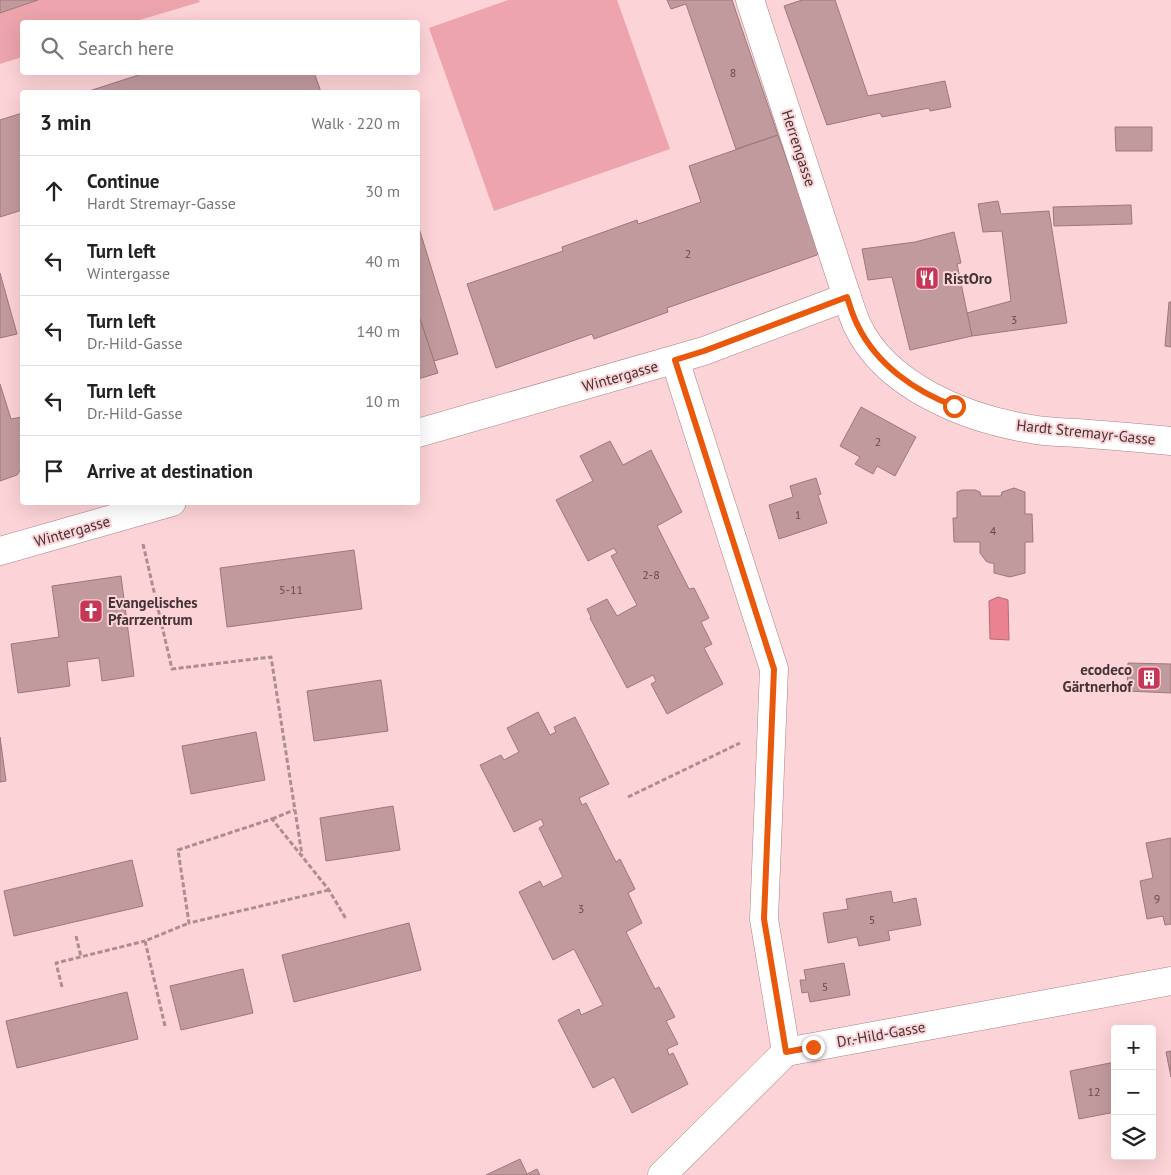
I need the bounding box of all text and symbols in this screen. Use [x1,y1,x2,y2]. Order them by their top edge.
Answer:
search box [20,20,420,75]
icon: search [38,34,66,62]
text: Search here [78,36,174,60]
house number: 8 [730,65,736,80]
street label: Herrengasse [778,107,820,189]
text: 3 min [40,109,91,136]
text: Walk · 220 m [311,113,400,133]
text: Continue [87,169,159,193]
icon: ahead [40,177,68,205]
text: 30 m [365,181,400,201]
text: Hardt Stremayr-Gasse [87,193,236,213]
text: Turn left [87,239,156,263]
house number: 2 [685,246,691,261]
icon: left [40,247,68,275]
text: 40 m [365,251,400,271]
text: Wintergasse [87,263,170,283]
restaurant icon: RistOro [914,265,940,291]
place label: RistOro [944,269,992,288]
text: Turn left [87,309,156,333]
house number: 3 [1011,312,1017,327]
icon: left [40,317,68,345]
text: 140 m [357,321,400,341]
text: Dr.-Hild-Gasse [87,333,183,353]
street label: Wintergasse [580,356,660,396]
text: Turn left [87,379,156,403]
icon: left [40,387,68,415]
text: 10 m [365,391,400,411]
route start [943,395,966,418]
text: Dr.-Hild-Gasse [87,403,183,423]
street label: Hardt Stremayr-Gasse [1016,415,1156,449]
house number: 2 [875,434,881,449]
icon: arrive [40,457,68,485]
text: Arrive at destination [87,459,253,483]
house number: 1 [795,507,801,522]
street label: Wintergasse [32,511,112,551]
house number: 4 [990,523,997,538]
house number: 2-8 [642,567,660,582]
house number: 5-11 [279,582,303,597]
place label: Evangelisches Pfarrzentrum [108,593,198,629]
church icon: Evangelisches Pfarrzentrum [78,598,104,624]
place label: ecodeco Gärtnerhof [1063,660,1133,696]
building icon: ecodeco Gärtnerhof [1136,665,1162,691]
house number: 9 [1154,891,1160,906]
house number: 3 [578,901,584,916]
house number: 5 [869,912,875,927]
house number: 5 [822,979,828,994]
street label: Dr.-Hild-Gasse [835,1017,927,1051]
map controls [1111,1025,1156,1160]
button: + [1111,1025,1156,1070]
route end [802,1036,825,1059]
button: − [1111,1070,1156,1115]
house number: 12 [1087,1084,1101,1099]
button: layers [1111,1115,1156,1160]

